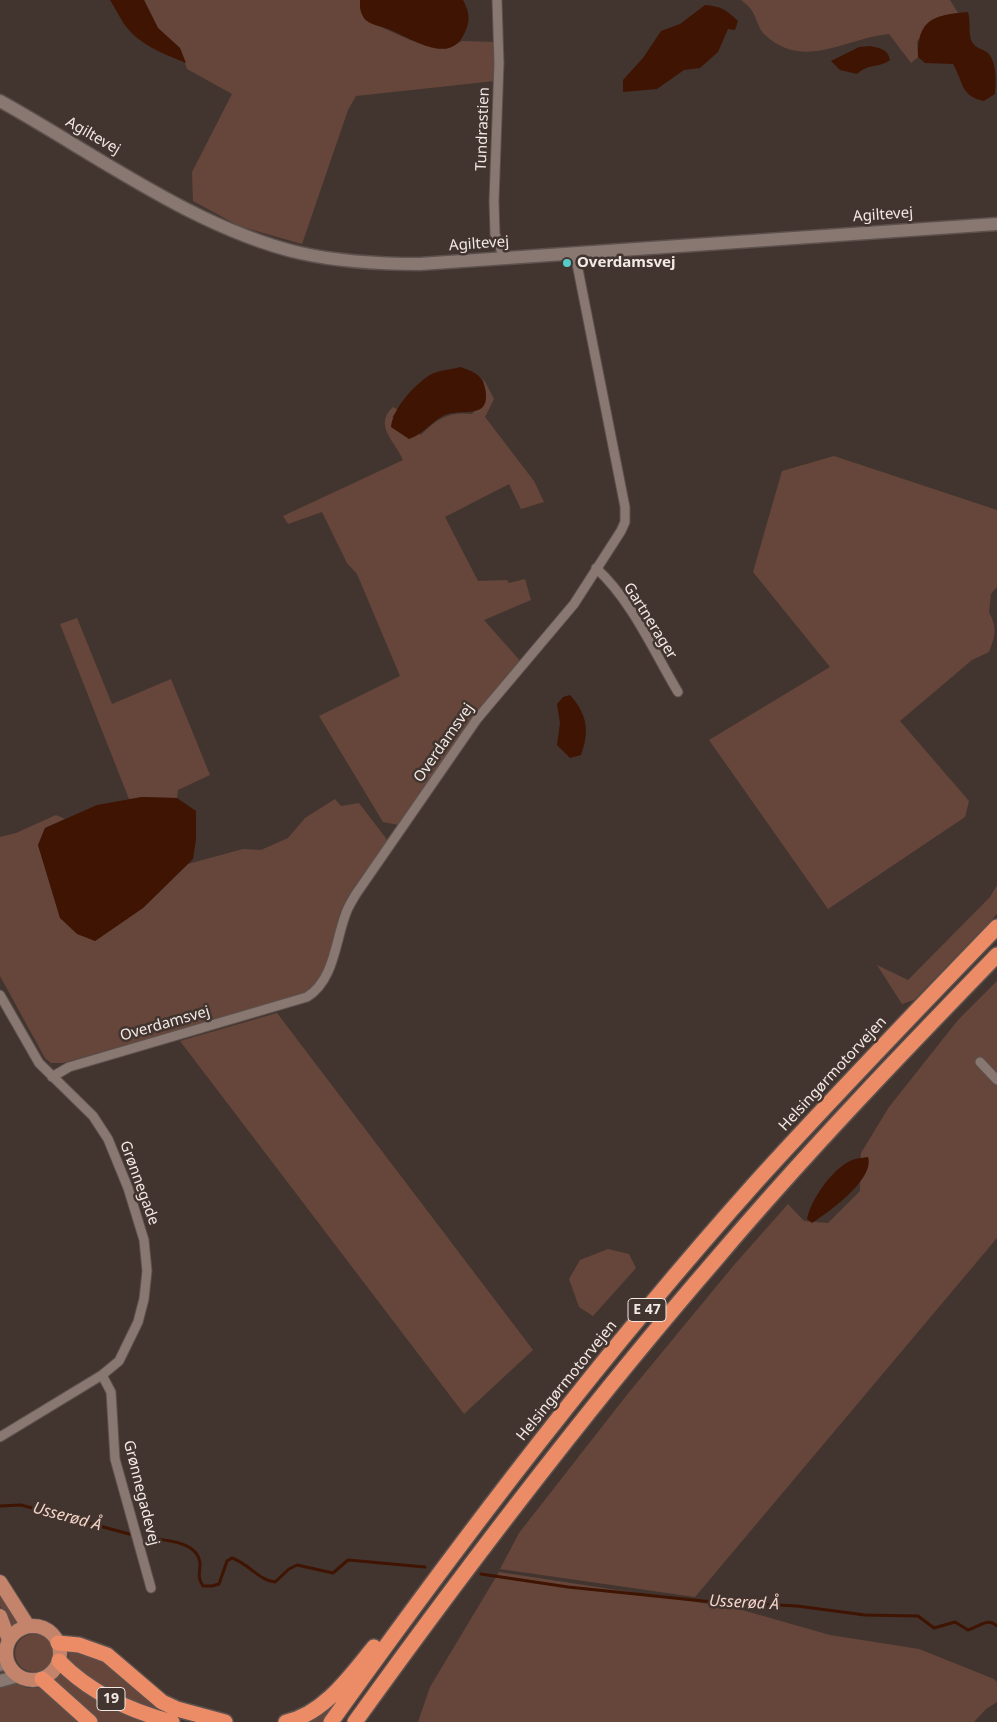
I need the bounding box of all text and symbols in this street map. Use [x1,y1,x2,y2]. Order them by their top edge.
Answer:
street label: Tundrastien [473,87,493,171]
street label: Agiltevej [62,113,124,159]
street label: Agiltevej [852,204,914,226]
street label: Agiltevej [448,233,510,255]
place label: Overdamsvej [577,254,675,272]
marker: Overdamsvej [561,257,573,269]
street label: Gartnerager [619,579,681,663]
street label: Overdamsvej [410,700,478,786]
street label: Overdamsvej [118,1003,212,1045]
street label: Helsingørmotorvejen [775,1013,891,1135]
street label: Grønnegade [115,1138,163,1228]
road number: E 47 [628,1298,666,1322]
street label: Helsingørmotorvejen [513,1317,621,1445]
street label: Grønnegadevej [119,1438,163,1548]
water label: Usserød Å [31,1499,103,1535]
water label: Usserød Å [708,1592,780,1614]
road number: 19 [97,1688,125,1710]

